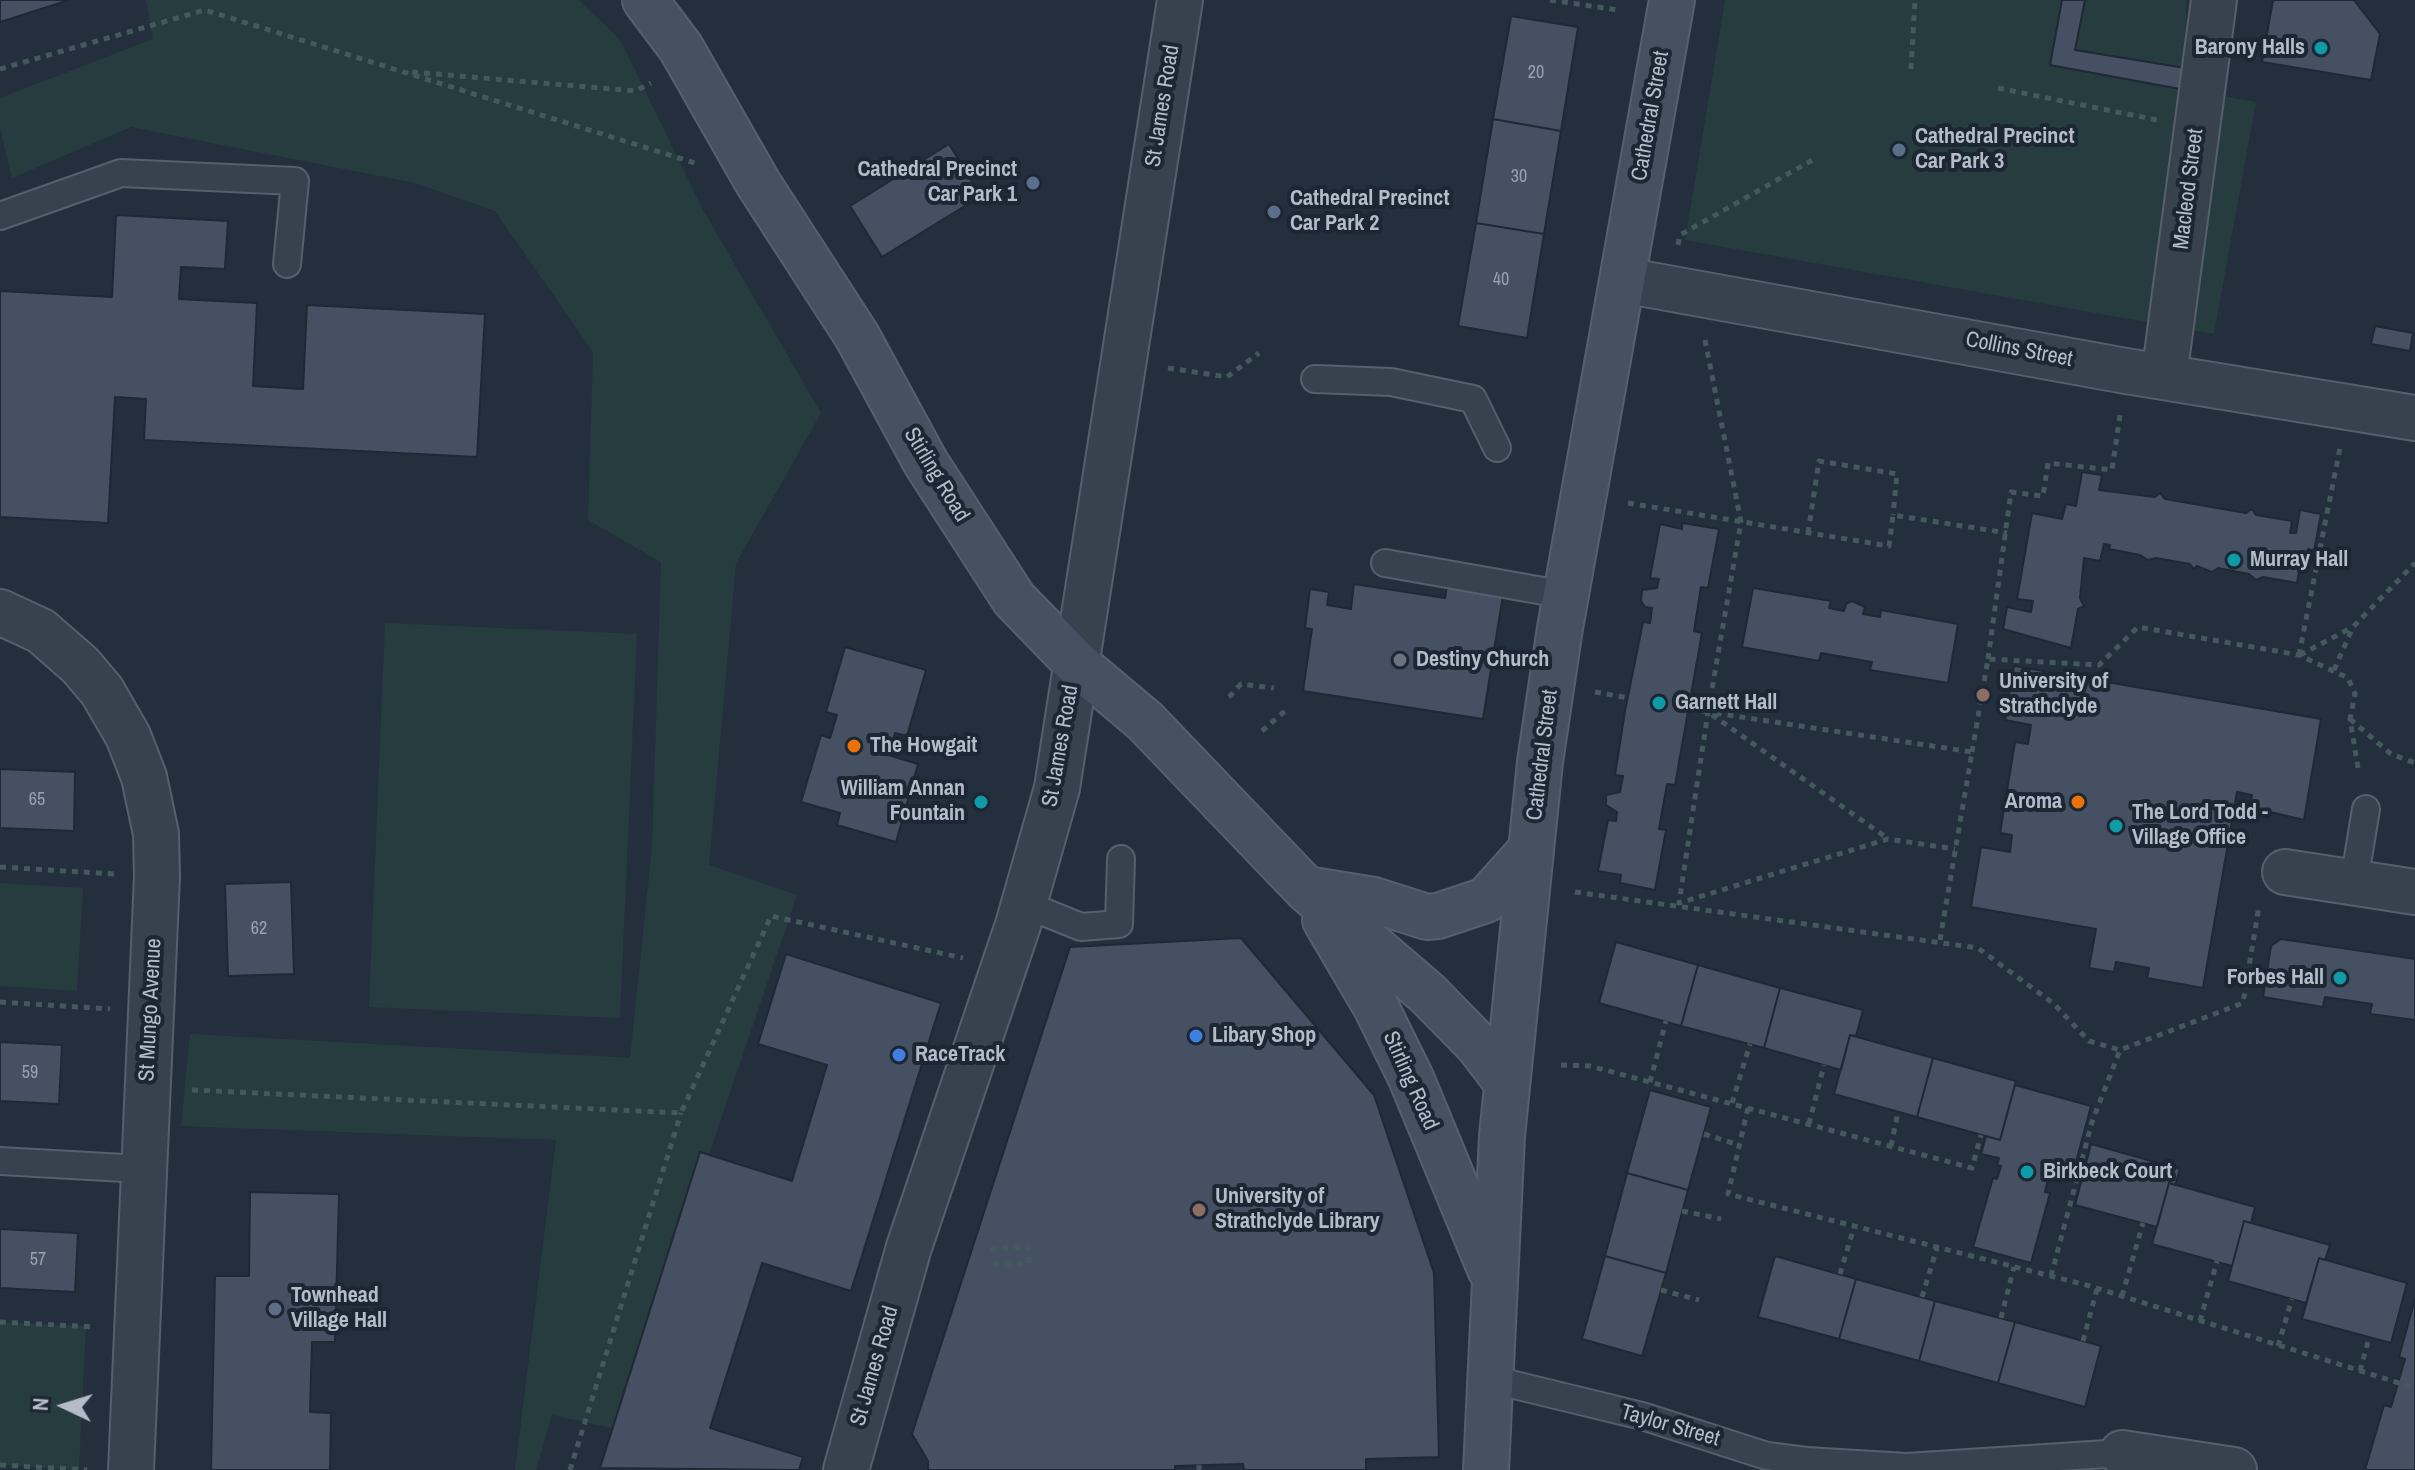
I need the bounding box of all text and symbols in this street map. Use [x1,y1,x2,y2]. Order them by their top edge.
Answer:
place label: Barony Halls [2195,35,2305,61]
marker: Barony Halls [2312,39,2330,57]
street label: St James Road [1140,43,1186,169]
street label: Cathedral Street [1627,49,1675,183]
house number: 20 [1528,62,1544,84]
place label: Cathedral Precinct Car Park 3 [1915,124,2074,176]
street label: Macleod Street [2169,127,2209,251]
marker: Cathedral Precinct Car Park 3 [1890,141,1908,159]
place label: Cathedral Precinct Car Park 1 [858,157,1017,208]
house number: 30 [1511,166,1527,188]
marker: Cathedral Precinct Car Park 1 [1024,174,1042,192]
place label: Cathedral Precinct Car Park 2 [1290,186,1449,238]
marker: Cathedral Precinct Car Park 2 [1265,203,1283,221]
house number: 40 [1493,269,1509,291]
street label: Collins Street [1963,327,2075,373]
street label: Stirling Road [898,423,974,527]
place label: Murray Hall [2250,547,2348,573]
marker: Murray Hall [2225,551,2243,569]
place label: Destiny Church [1416,647,1549,673]
marker: Destiny Church [1391,651,1409,669]
place label: University of Strathclyde [1999,669,2108,720]
street label: St James Road [1037,683,1085,809]
marker: University of Strathclyde [1974,686,1992,704]
street label: Cathedral Street [1522,688,1564,822]
place label: Garnett Hall [1675,690,1777,716]
marker: Garnett Hall [1650,694,1668,712]
place label: The Howgait [870,733,977,759]
marker: The Howgait [845,737,863,755]
place label: William Annan Fountain [841,776,965,828]
house number: 65 [29,789,45,811]
place label: Aroma [2005,789,2062,815]
marker: William Annan Fountain [972,793,990,811]
marker: Aroma [2069,793,2087,811]
place label: The Lord Todd - Village Office [2132,800,2268,852]
marker: The Lord Todd - Village Office [2107,817,2125,835]
house number: 62 [251,918,267,940]
street label: St Mungo Avenue [134,938,168,1082]
place label: Forbes Hall [2227,965,2324,991]
marker: Forbes Hall [2331,969,2349,987]
place label: Libary Shop [1212,1023,1316,1049]
marker: Libary Shop [1187,1027,1205,1045]
street label: Stirling Road [1377,1028,1443,1134]
place label: RaceTrack [915,1042,1005,1068]
marker: RaceTrack [890,1046,908,1064]
house number: 59 [22,1062,38,1084]
place label: Birkbeck Court [2043,1159,2172,1185]
marker: Birkbeck Court [2018,1163,2036,1181]
place label: University of Strathclyde Library [1215,1184,1379,1236]
marker: University of Strathclyde Library [1190,1201,1208,1219]
house number: 57 [30,1249,46,1271]
place label: Townhead Village Hall [291,1283,387,1334]
marker: Townhead Village Hall [266,1300,284,1318]
street label: St James Road [845,1303,905,1429]
north arrow [24,1366,104,1446]
text: N [25,1397,55,1412]
street label: Taylor Street [1618,1399,1722,1453]

